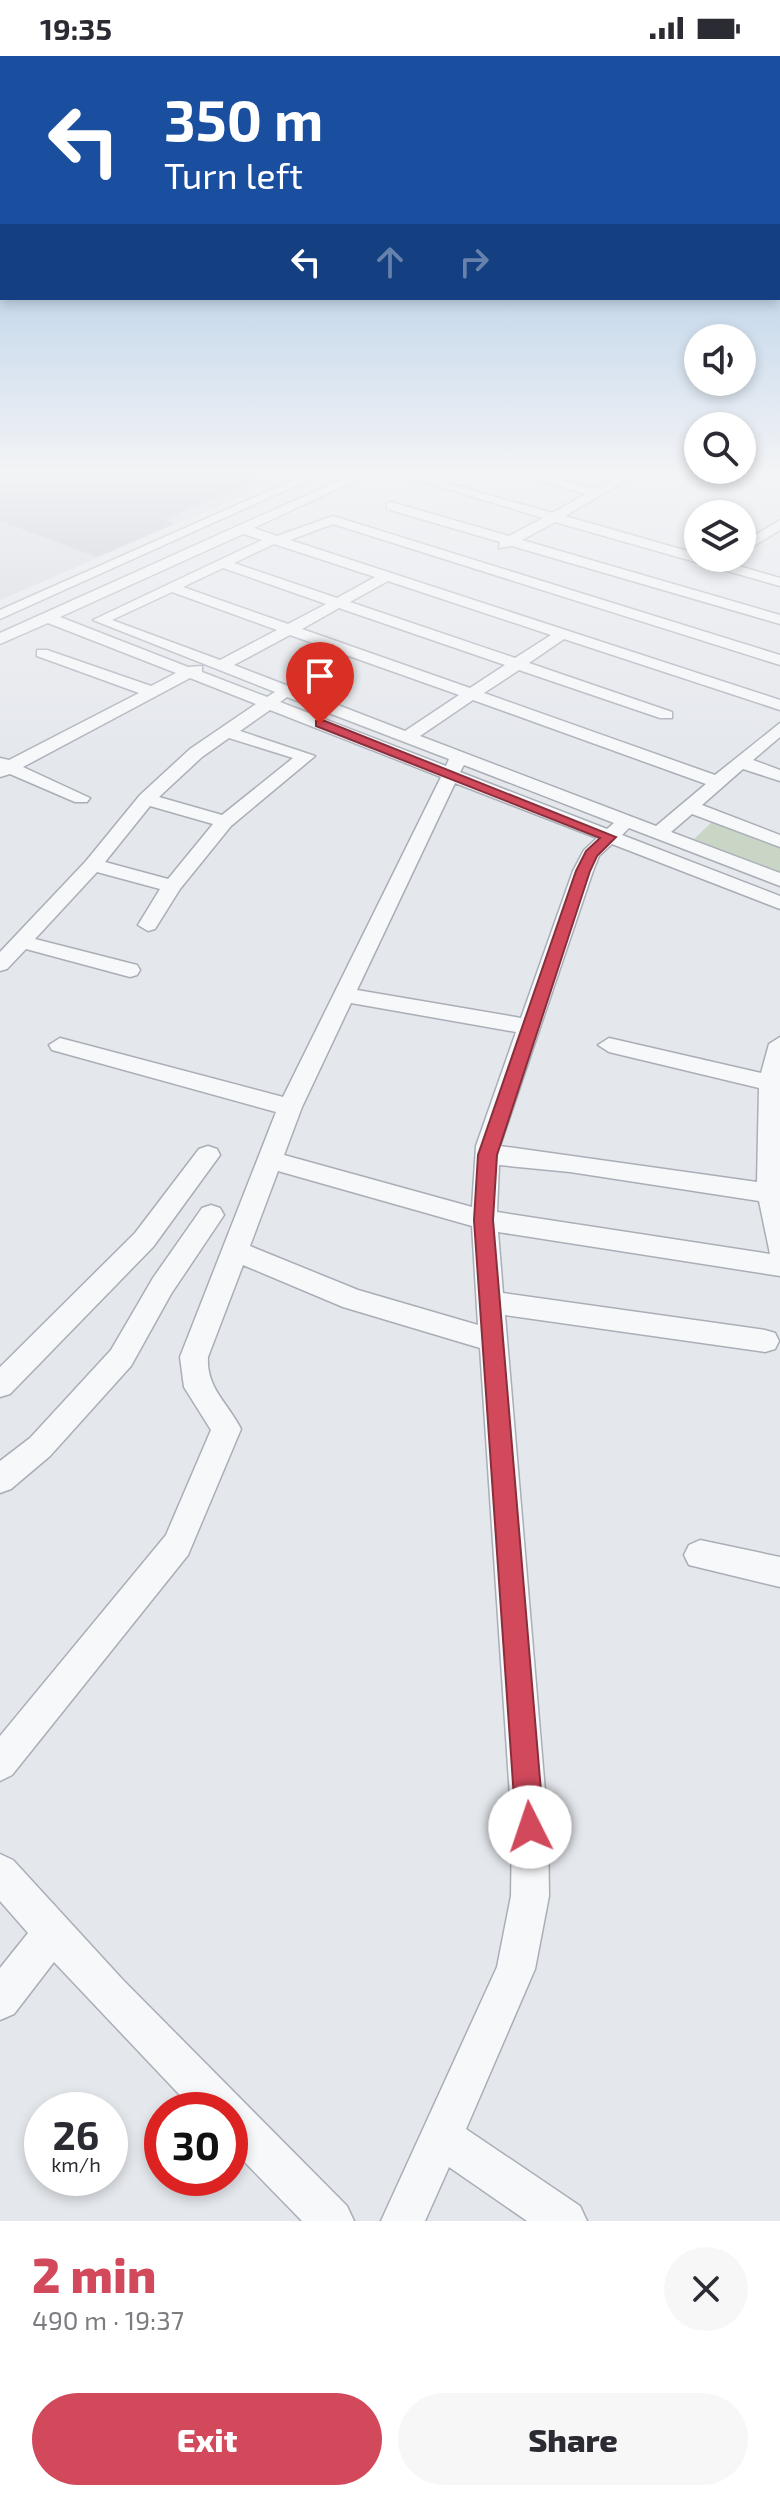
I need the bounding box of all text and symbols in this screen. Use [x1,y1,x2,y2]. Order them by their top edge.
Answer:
text: 19:35 [40,10,112,46]
text: 350 m [164,85,323,152]
icon: left [32,88,136,192]
text: Turn left [164,153,303,196]
icon: left [284,240,328,284]
icon: ahead [368,240,412,284]
icon: right [452,240,496,284]
map controls [684,324,756,572]
button: sound [684,324,756,396]
button: search [684,412,756,484]
button: layers [684,500,756,572]
pin [286,642,354,724]
icon: arrive [298,654,342,698]
position arrow [488,1785,572,1869]
speed limit sign: 30 [144,2092,248,2196]
text: 26 [53,2110,99,2158]
text: km/h [51,2152,101,2176]
text: 2 min [32,2245,156,2303]
button: close [664,2247,748,2331]
text: 490 m · 19:37 [32,2304,184,2335]
button: Exit [32,2393,382,2485]
button: Share [398,2393,748,2485]

